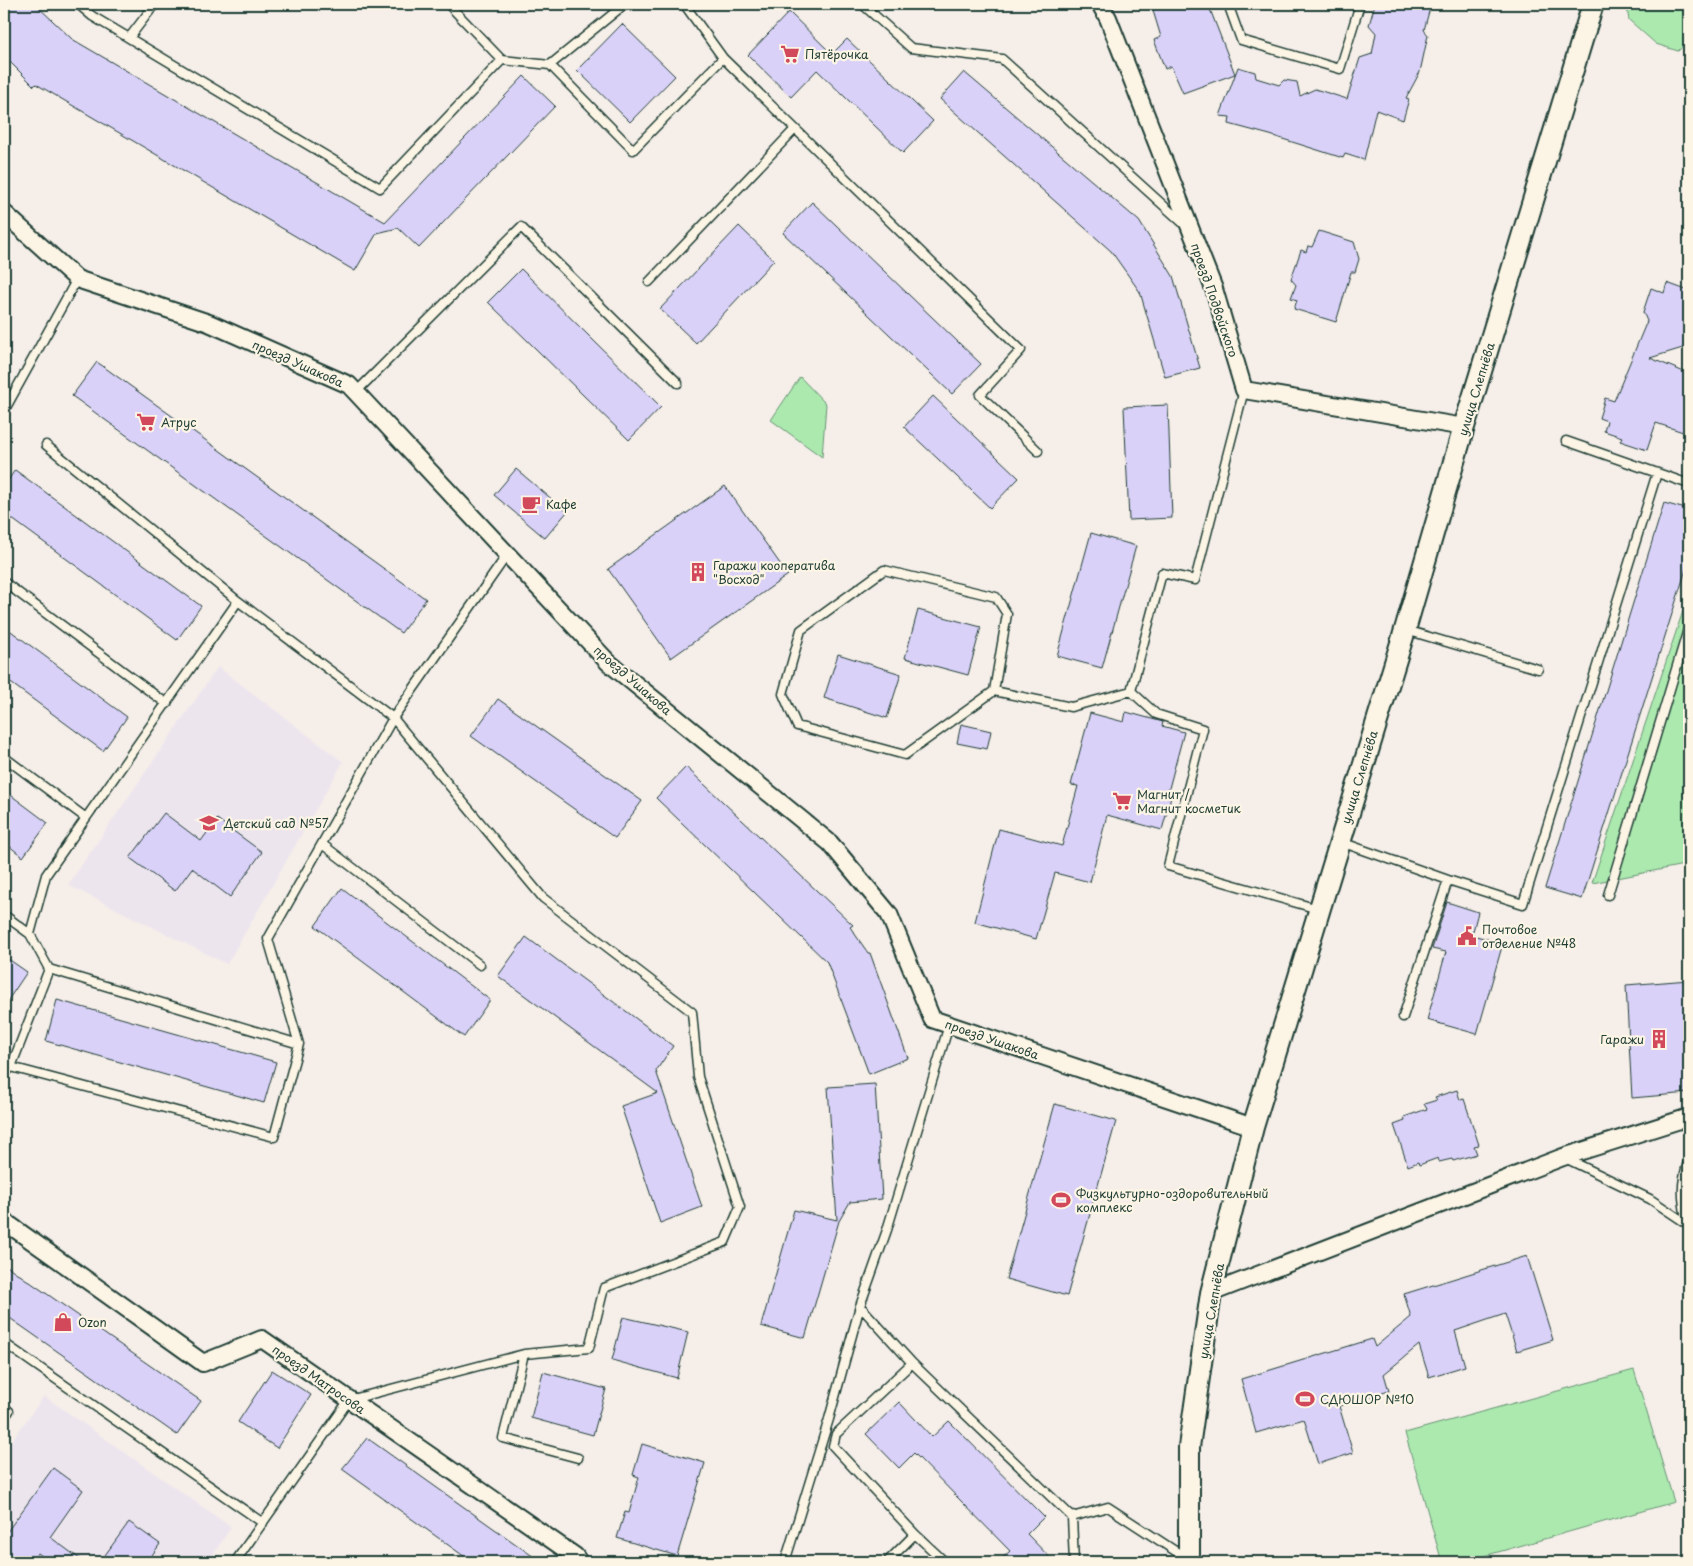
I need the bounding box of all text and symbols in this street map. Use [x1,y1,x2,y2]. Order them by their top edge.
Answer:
supermarket icon: Пятёрочка [779,43,801,65]
place label: Пятёрочка [805,45,869,63]
street label: проезд Подвойского [1187,240,1243,360]
street label: проезд Ушакова [250,335,347,391]
street label: улица Слепнёва [1453,340,1499,438]
supermarket icon: Атрус [135,411,157,433]
place label: Атрус [161,413,196,431]
cafe icon: Кафе [520,493,542,515]
place label: Кафе [546,495,577,513]
place label: Гаражи кооператива "Восход" [713,556,836,588]
building icon: Гаражи кооператива "Восход" [687,561,709,583]
street label: проезд Ушакова [590,641,676,719]
street label: улица Слепнёва [1336,728,1382,826]
place label: Магнит / Магнит косметик [1137,785,1242,817]
supermarket icon: Магнит / Магнит косметик [1111,790,1133,812]
school or university icon: Детский сад №57 [198,812,220,834]
place label: Детский сад №57 [223,814,329,832]
place label: Почтовое отделение №48 [1482,920,1576,952]
public building icon: Почтовое отделение №48 [1456,925,1478,947]
street label: проезд Ушакова [943,1015,1042,1064]
building icon: Гаражи [1648,1028,1670,1050]
place label: Гаражи [1600,1030,1644,1048]
place label: Физкультурно-оздоровительный комплекс [1076,1184,1269,1216]
sports icon: Физкультурно-оздоровительный комплекс [1050,1189,1072,1211]
street label: улица Слепнёва [1194,1261,1228,1360]
shop icon: Ozon [52,1311,74,1333]
place label: Ozon [78,1313,107,1331]
street label: проезд Матросова [269,1340,370,1418]
sports icon: СДЮШОР №10 [1294,1388,1316,1410]
place label: СДЮШОР №10 [1320,1390,1414,1408]

